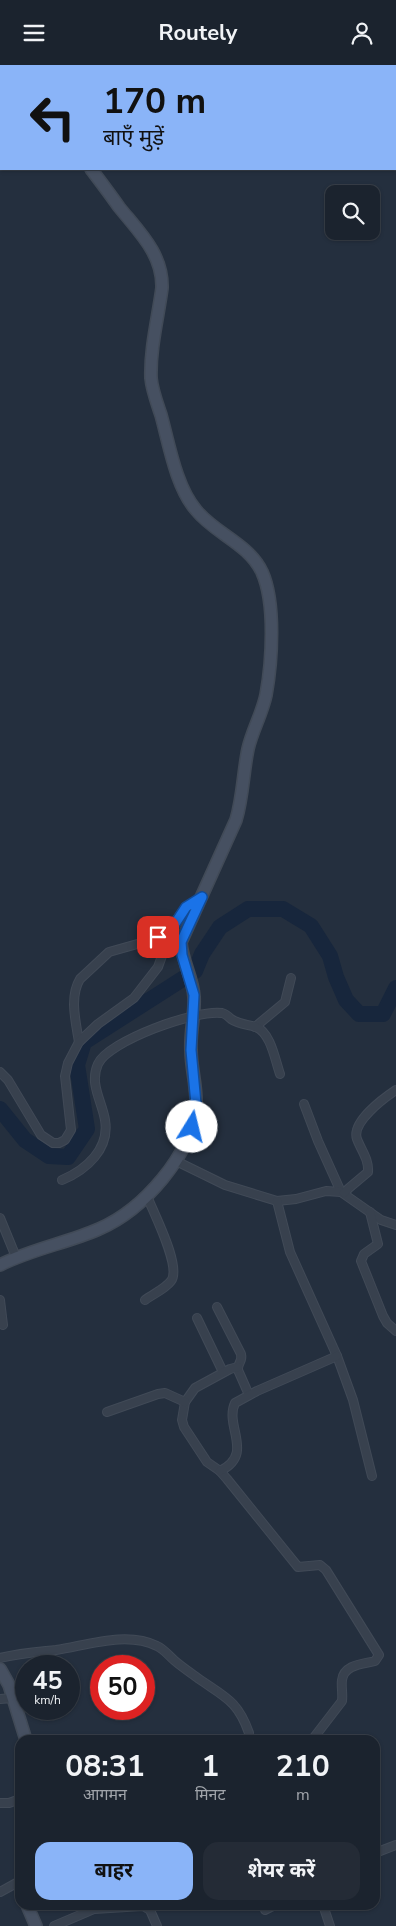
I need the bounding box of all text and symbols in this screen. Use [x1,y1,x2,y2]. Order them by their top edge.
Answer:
text: Routely [159,18,237,48]
icon: menu [20,19,48,47]
icon: person [348,19,376,47]
text: 170 m [103,78,206,125]
icon: left [20,85,85,150]
text: बाएँ मुड़ें [103,123,164,153]
map controls [325,185,380,240]
button: search [325,185,380,240]
pin [137,916,179,958]
icon: arrive [144,923,172,951]
position arrow [165,1100,217,1152]
speed limit sign: 50 [90,1655,155,1720]
text: 45 [32,1664,63,1698]
text: km/h [34,1692,61,1708]
text: 08:31 [65,1746,145,1787]
text: 1 [201,1746,219,1787]
text: 210 [276,1746,330,1787]
text: आगमन [83,1784,127,1806]
text: मिनट [195,1784,226,1806]
text: m [296,1784,310,1806]
button: बाहर [35,1842,193,1900]
button: शेयर करें [203,1842,360,1900]

